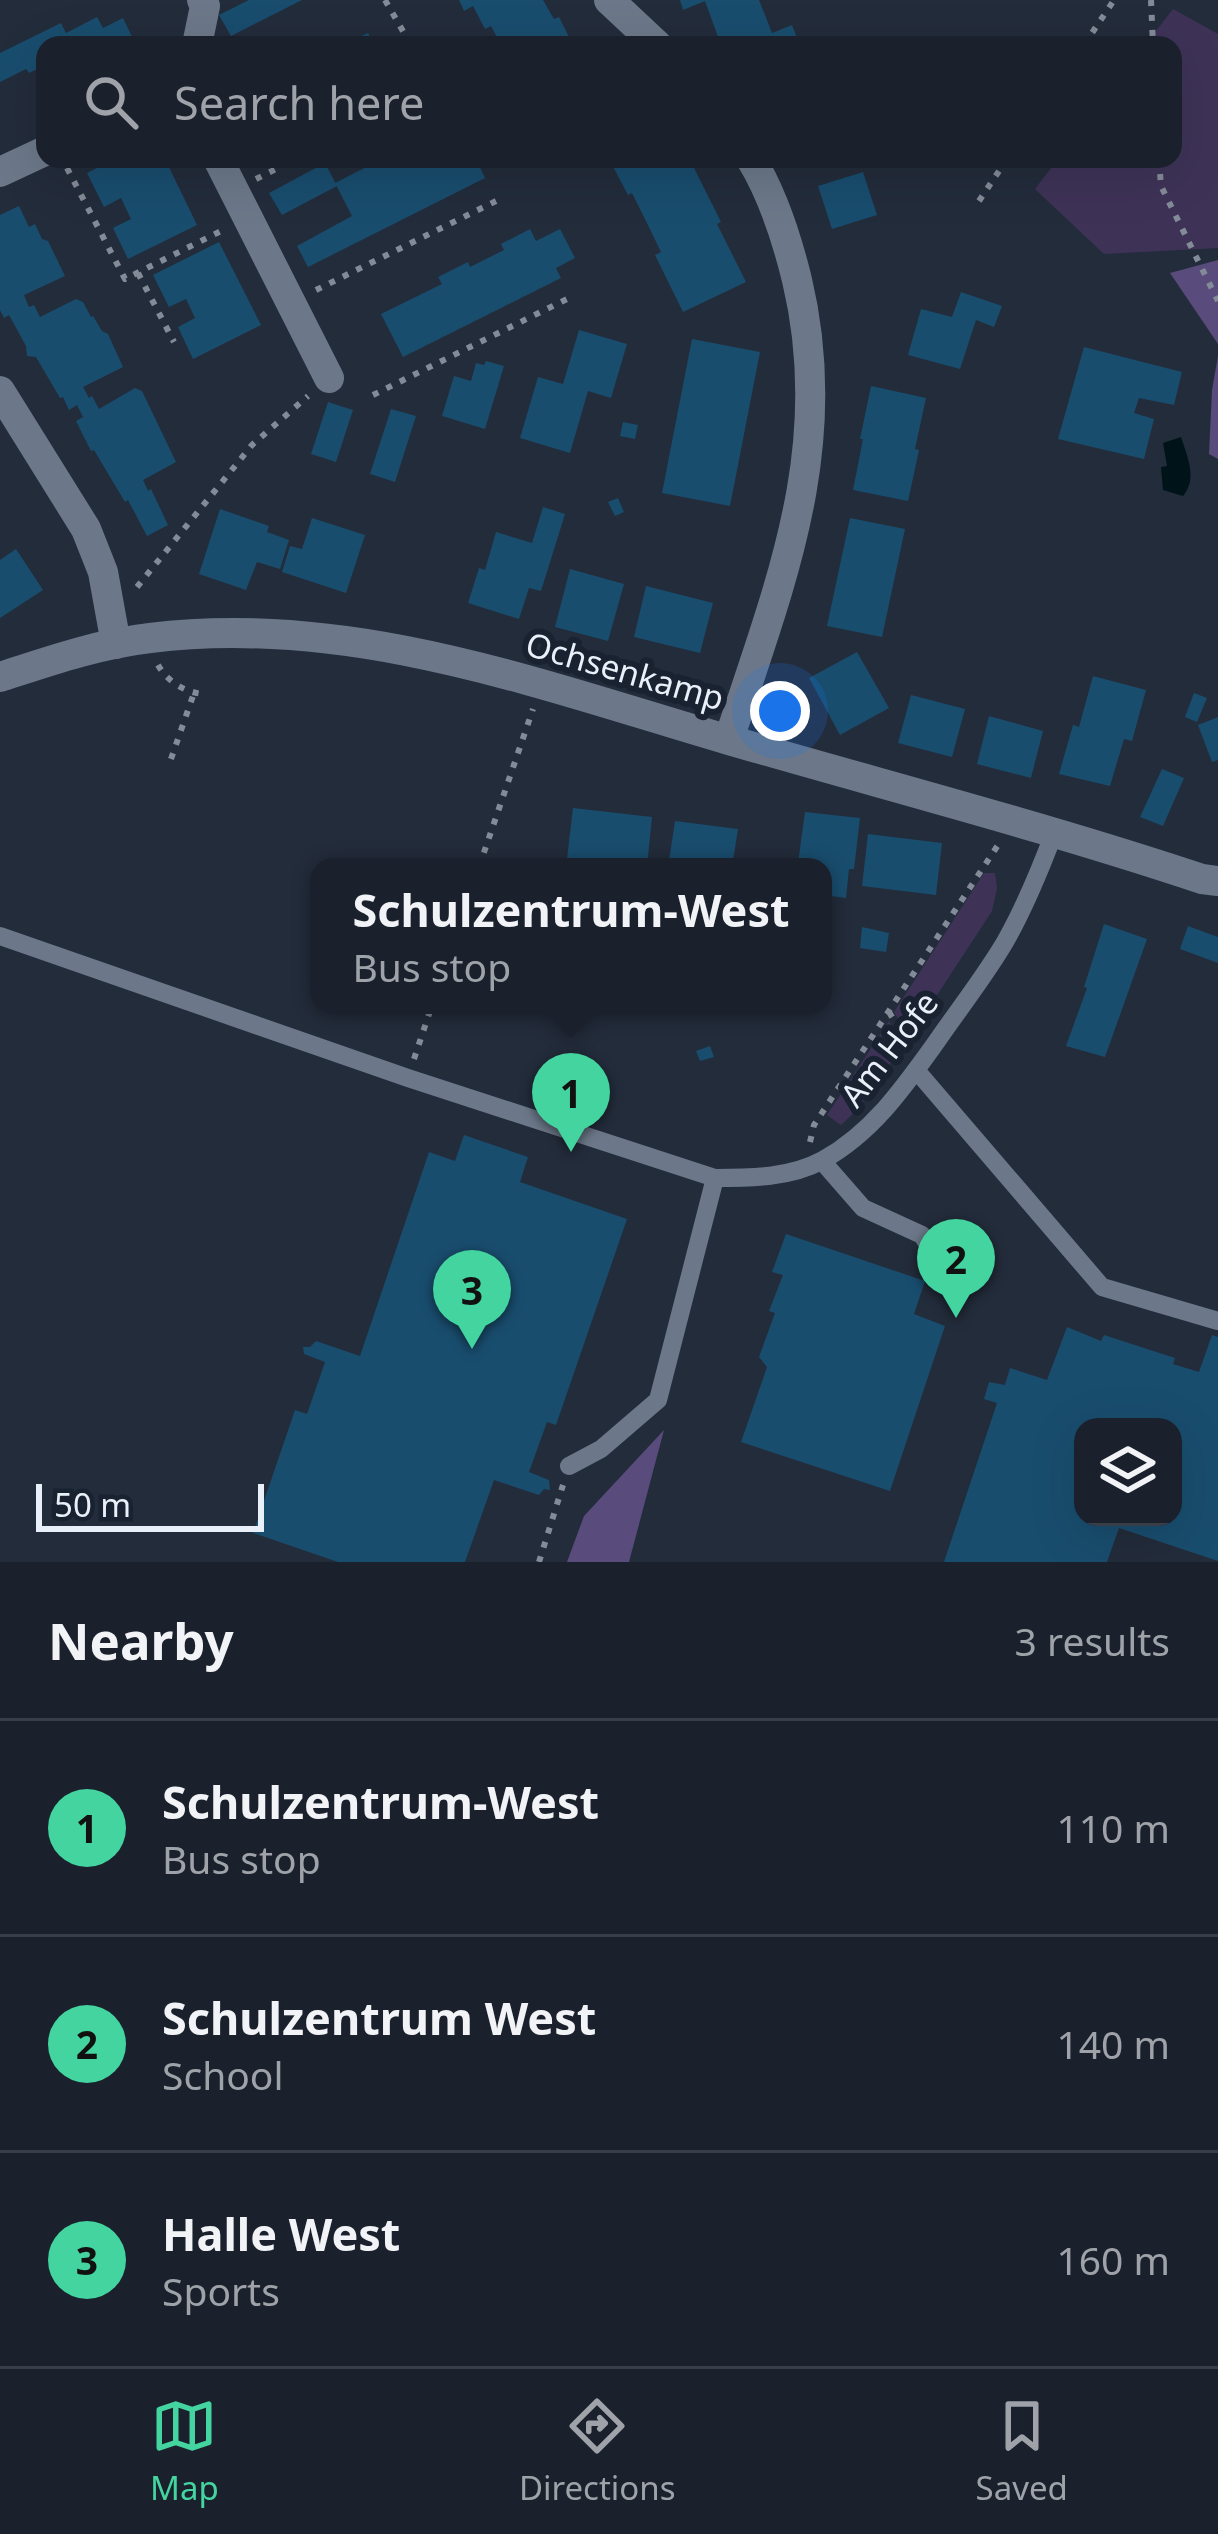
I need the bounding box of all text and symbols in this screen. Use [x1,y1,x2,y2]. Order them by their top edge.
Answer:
search box [36,36,1182,168]
icon: search [78,69,144,135]
text: Search here [174,72,424,133]
street label: Ochsenkamp [521,621,729,720]
your location [750,681,810,741]
popup [310,858,832,1014]
text: Schulzentrum-West [353,879,790,940]
text: Bus stop [353,940,511,993]
street label: Am Hofe [829,982,948,1116]
pin: 1 [532,1053,610,1152]
pin: 2 [917,1219,995,1318]
pin: 3 [433,1250,511,1349]
map controls [1074,1418,1182,1526]
button: layers [1074,1418,1182,1526]
scale bar [36,1478,264,1531]
text: 50 m [54,1482,131,1527]
text: Nearby [48,1605,234,1675]
text: 3 results [1015,1614,1170,1667]
text: Schulzentrum-West [162,1771,599,1832]
text: 1 [76,1801,98,1854]
text: 110 m [1056,1801,1170,1854]
text: Bus stop [162,1832,321,1885]
text: Schulzentrum West [162,1987,596,2048]
text: 2 [76,2017,98,2070]
text: 140 m [1056,2017,1170,2070]
text: School [162,2048,284,2101]
text: Halle West [162,2203,400,2264]
text: 3 [76,2233,98,2286]
text: 160 m [1056,2233,1170,2286]
text: Sports [162,2264,280,2317]
tab: Map [150,2393,219,2510]
tab: Directions [519,2393,676,2510]
tab: Saved [976,2393,1068,2510]

